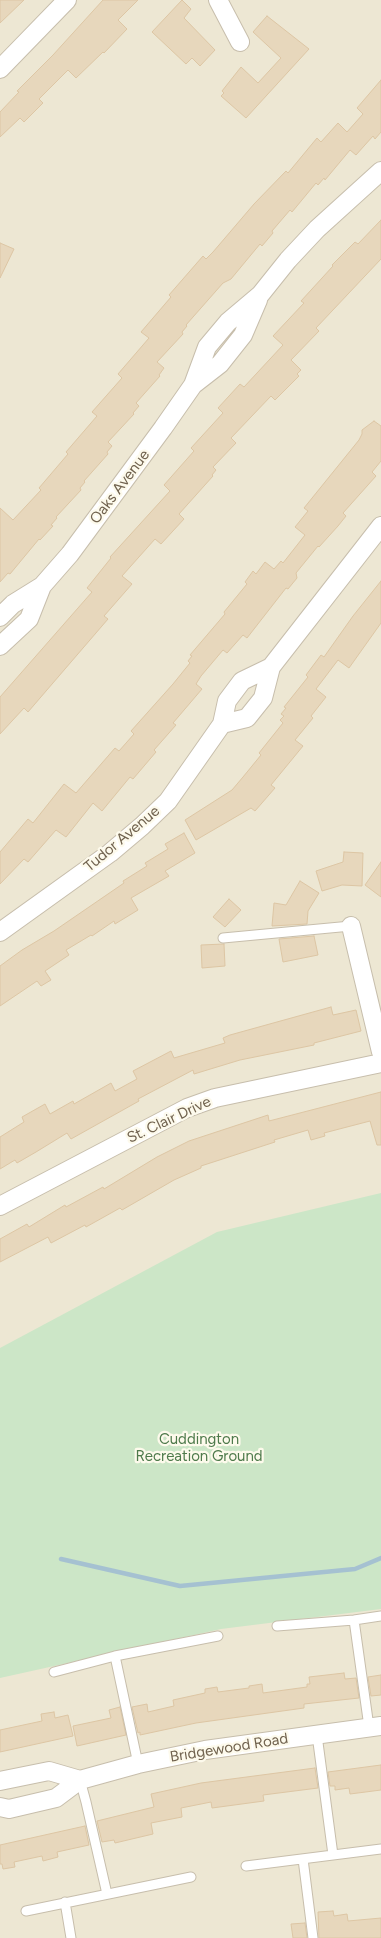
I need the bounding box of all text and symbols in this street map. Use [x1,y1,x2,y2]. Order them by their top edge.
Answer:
street label: Oaks Avenue [86,446,154,528]
street label: Tudor Avenue [81,802,163,876]
street label: St. Clair Drive [124,1093,214,1147]
park label: Cuddington Recreation Ground [135,1431,263,1466]
street label: Bridgewood Road [169,1730,289,1766]

